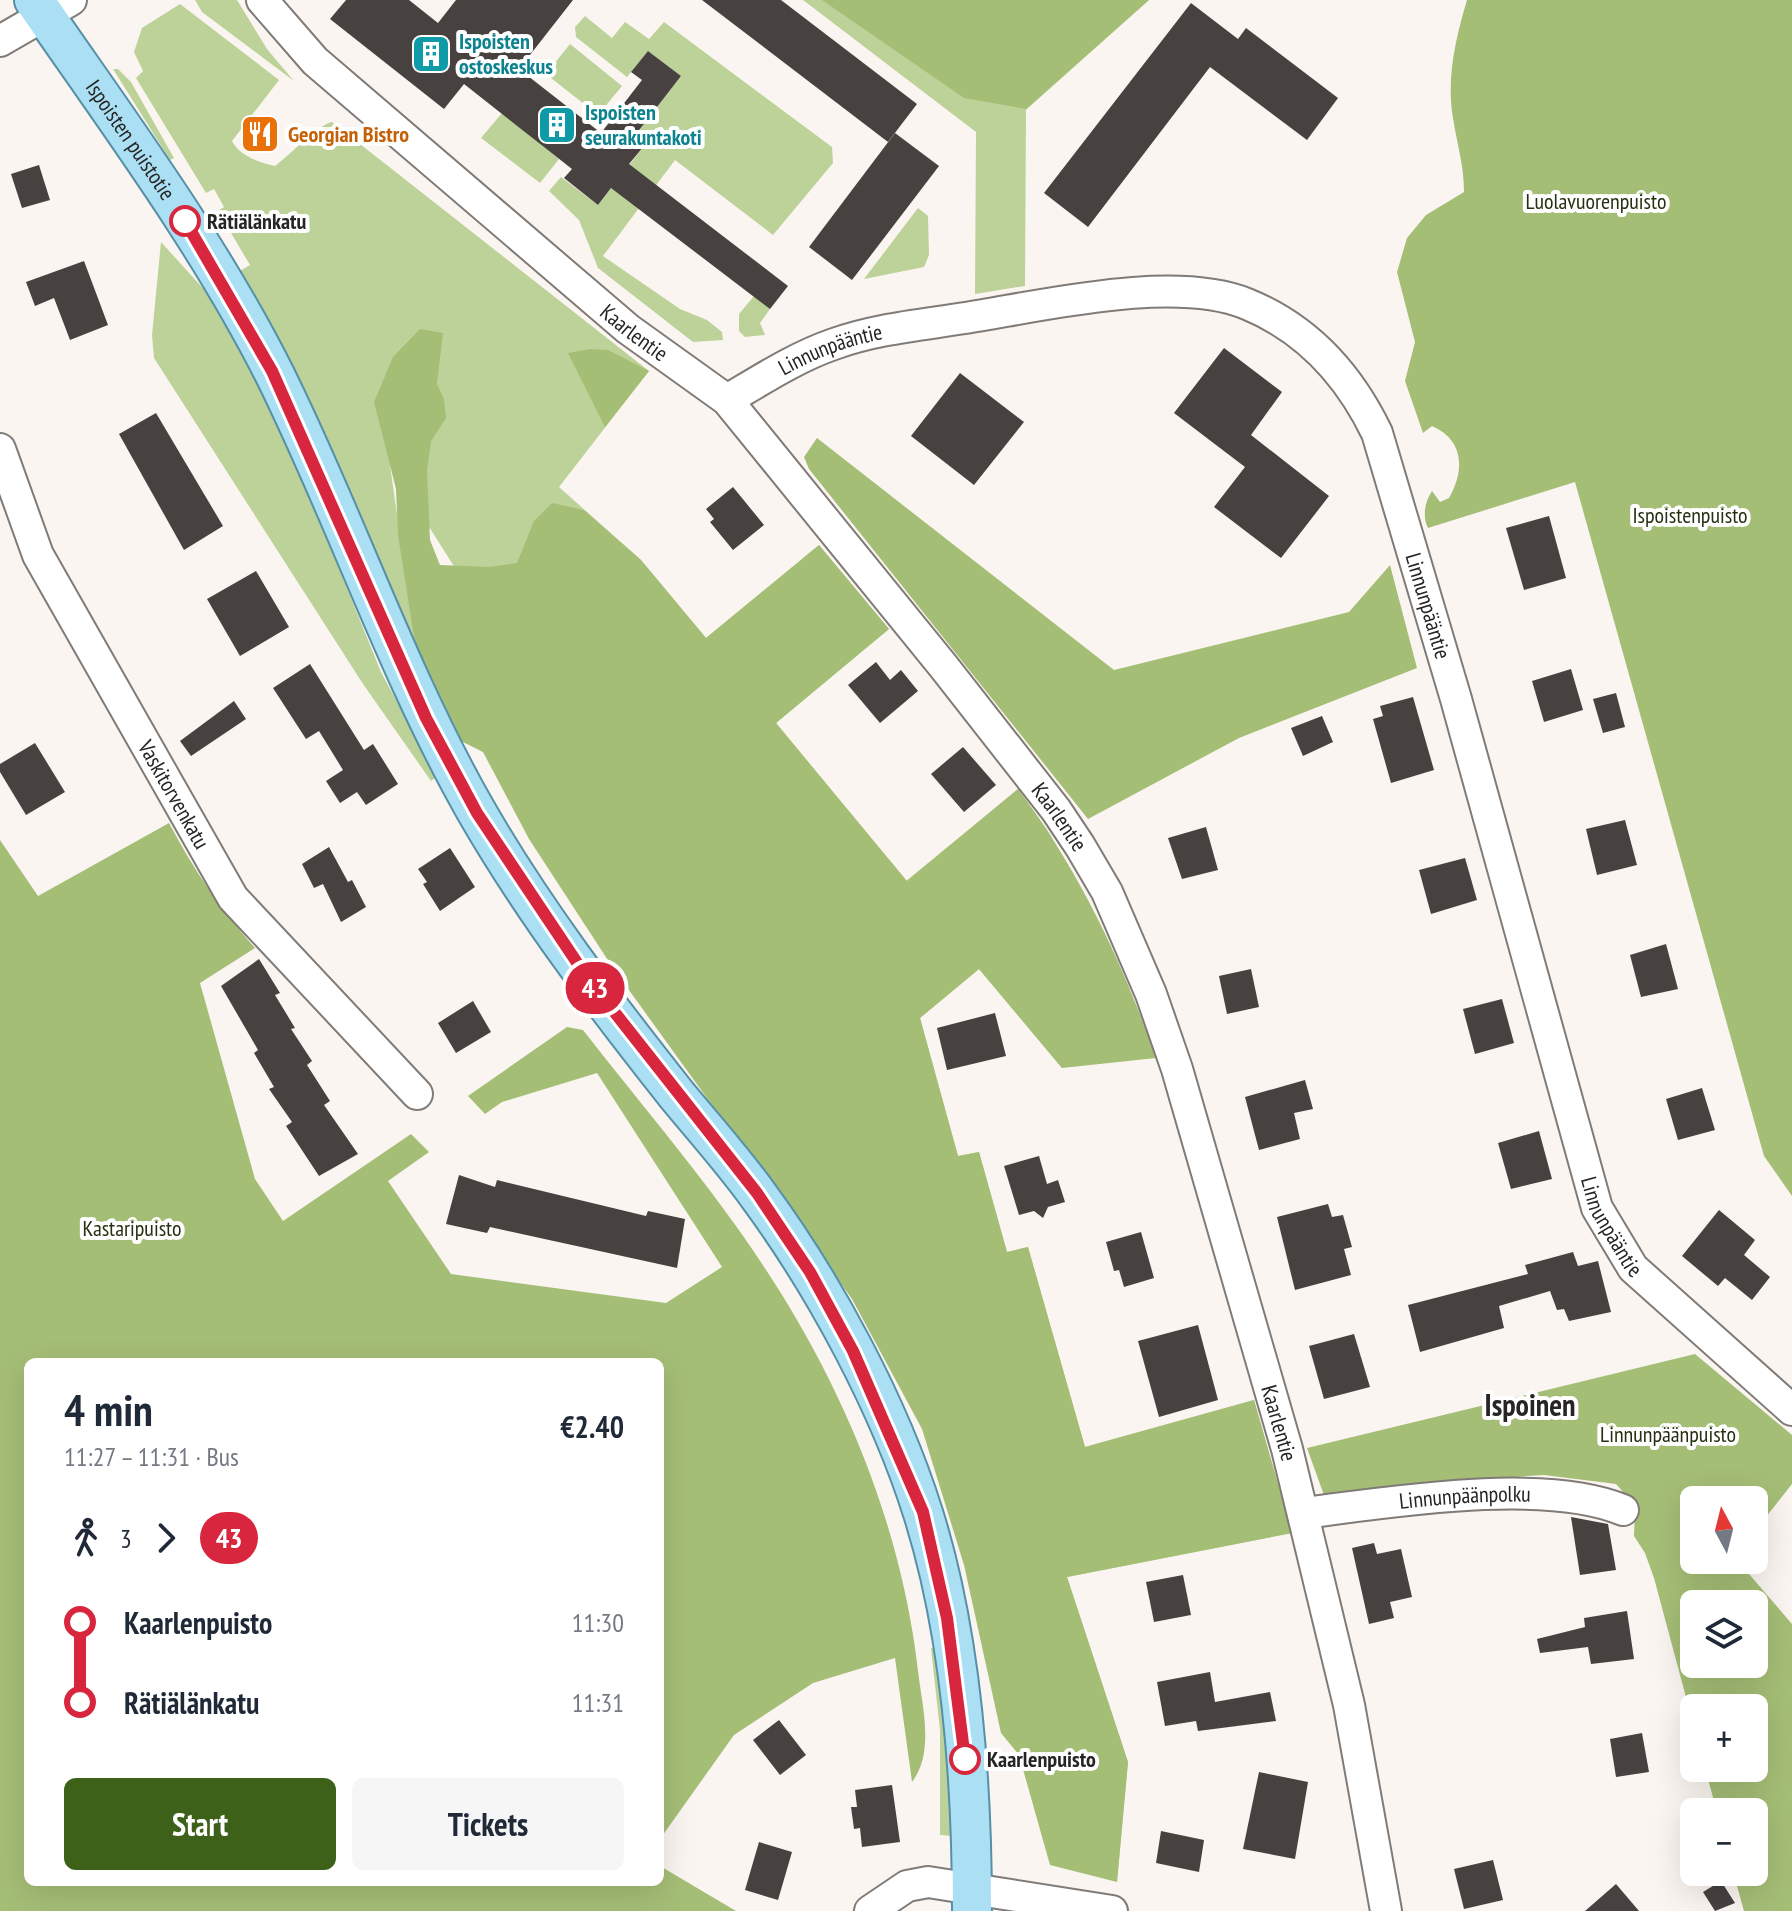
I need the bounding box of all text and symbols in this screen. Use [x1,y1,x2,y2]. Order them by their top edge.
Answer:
place label: Ispoisten ostoskeskus [459,27,553,80]
building icon: Ispoisten ostoskeskus [410,33,452,75]
street label: Ispoisten puistotie [80,74,182,205]
place label: Ispoisten seurakuntakoti [585,98,702,151]
building icon: Ispoisten seurakuntakoti [536,104,578,146]
restaurant icon: Georgian Bistro [239,113,281,155]
place label: Georgian Bistro [288,120,409,148]
park label: Luolavuorenpuisto [1526,187,1666,215]
marker: Rätiälänkatu [170,206,200,236]
place label: Rätiälänkatu [207,207,306,235]
street label: Kaarlentie [595,298,674,367]
street label: Linnunpääntie [773,317,885,381]
park label: Ispoistenpuisto [1632,501,1748,529]
street label: Linnunpääntie [1399,550,1457,662]
street label: Vaskitorvenkatu [132,734,216,854]
street label: Kaarlentie [1026,777,1093,856]
line badge: 43 [559,962,631,1014]
text: 43 [582,969,608,1006]
street label: Linnunpääntie [1575,1173,1648,1283]
park label: Kastaripuisto [83,1214,181,1242]
text: 4 min [64,1381,153,1438]
street label: Kaarlentie [1255,1382,1303,1464]
district label: Ispoinen [1485,1385,1575,1424]
text: €2.40 [560,1407,624,1446]
park label: Linnunpäänpuisto [1600,1420,1736,1448]
text: 11:27 – 11:31 · Bus [64,1440,239,1473]
street label: Linnunpäänpolku [1398,1480,1531,1515]
north arrow [1680,1486,1768,1574]
map controls [1680,1486,1768,1886]
icon: walk [64,1516,108,1560]
icon: forward [144,1516,188,1560]
text: 43 [216,1519,242,1556]
text: 3 [120,1522,132,1555]
button: layers [1680,1590,1768,1678]
text: Kaarlenpuisto [124,1603,272,1642]
text: 11:30 [572,1606,624,1639]
text: Rätiälänkatu [124,1683,259,1722]
text: 11:31 [572,1686,624,1719]
button: + [1680,1694,1768,1782]
marker: Kaarlenpuisto [950,1744,980,1774]
place label: Kaarlenpuisto [987,1745,1096,1773]
button: Start [64,1778,336,1870]
button: Tickets [352,1778,624,1870]
button: − [1680,1798,1768,1886]

